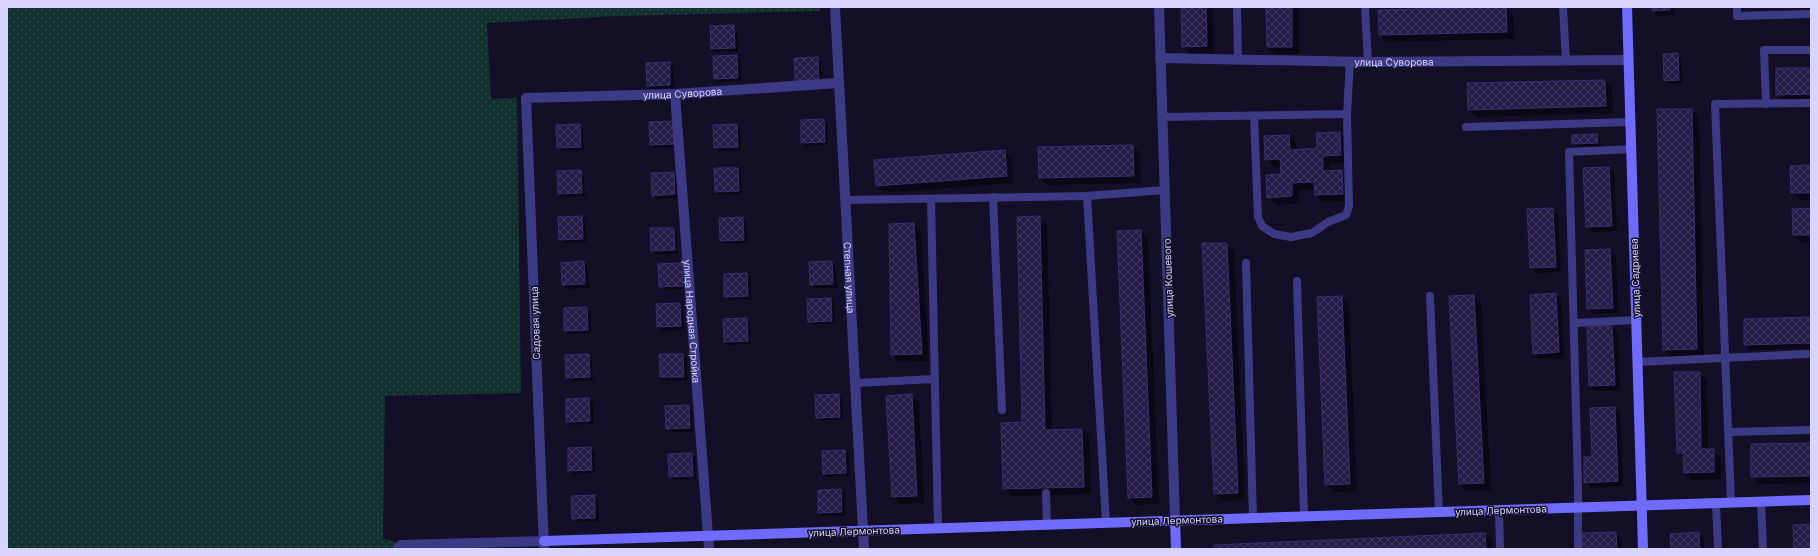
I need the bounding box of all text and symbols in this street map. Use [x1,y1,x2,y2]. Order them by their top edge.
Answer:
street label: улица Суворова [1354,55,1434,68]
street label: улица Суворова [643,85,723,101]
street label: улица Кошевого [1161,238,1175,318]
street label: улица Садриева [1628,238,1642,318]
street label: Степная улица [842,241,857,314]
street label: улица Народная Стройка [681,259,703,384]
street label: Садовая улица [528,286,542,360]
street label: улица Лермонтова [1455,502,1547,518]
street label: улица Лермонтова [1131,512,1223,528]
street label: улица Лермонтова [808,523,900,539]

